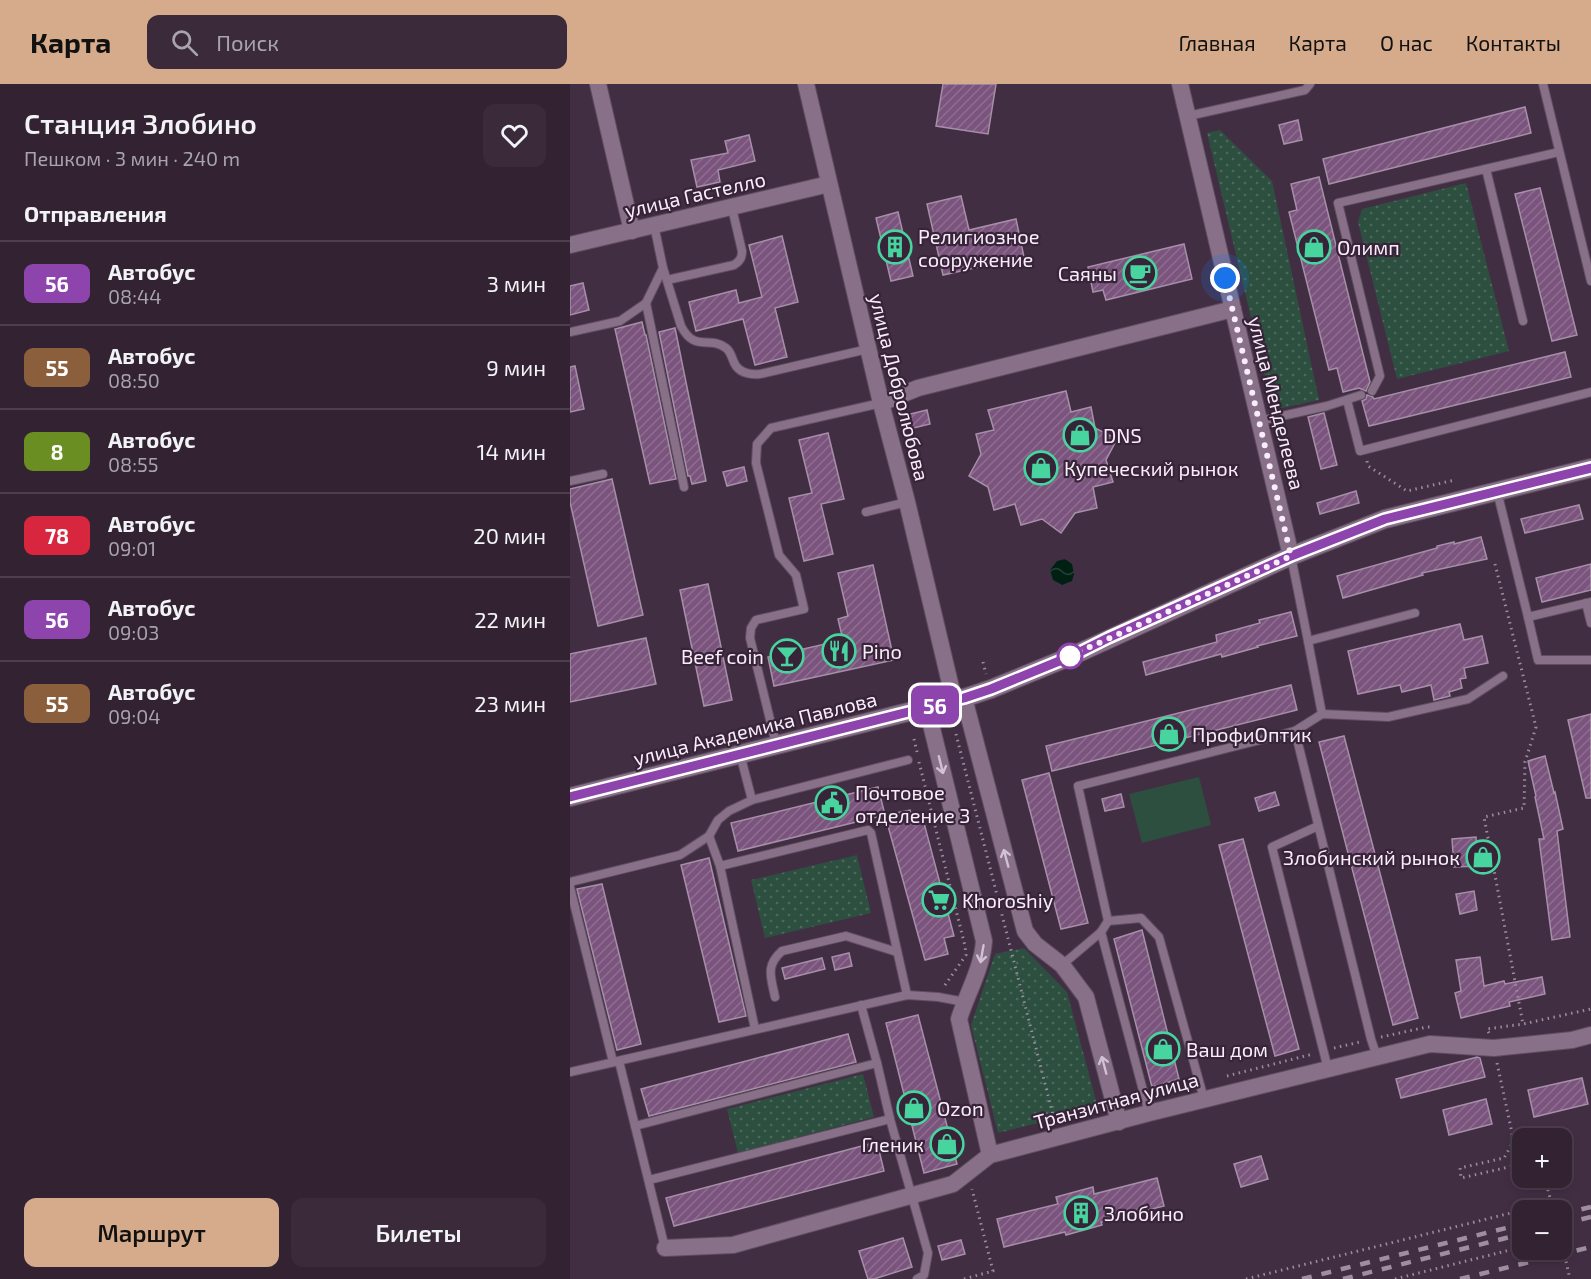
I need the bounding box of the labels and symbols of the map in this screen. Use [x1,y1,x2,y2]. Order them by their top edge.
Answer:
street label: улица Гастелло [622,166,768,223]
place label: Религиозное сооружение [918,224,1040,272]
building icon: Религиозное сооружение [877,229,913,265]
shop icon: Олимп [1296,229,1332,265]
place label: Олимп [1337,235,1400,259]
cafe icon: Саяны [1122,255,1158,291]
place label: Саяны [1058,261,1117,285]
your location [1210,263,1240,293]
street label: улица Добролюбова [864,291,935,483]
street label: улица Менделеева [1243,314,1310,492]
shop icon: DNS [1062,417,1098,453]
place label: DNS [1103,423,1142,447]
shop icon: Купеческий рынок [1023,450,1059,486]
place label: Купеческий рынок [1064,456,1239,481]
restaurant icon: Pino [821,633,857,669]
bar icon: Beef coin [769,638,805,674]
place label: Pino [862,639,902,663]
unlabelled marker [1057,643,1083,669]
place label: Beef coin [681,644,764,668]
street label: улица Академика Павлова [631,686,880,771]
line badge: 56 [908,686,962,724]
shop icon: ПрофиОптик [1151,716,1187,752]
place label: ПрофиОптик [1192,722,1312,746]
one-way arrow [936,754,947,774]
place label: Почтовое отделение 3 [855,780,970,827]
public building icon: Почтовое отделение 3 [814,785,850,821]
shop icon: Злобинский рынок [1465,839,1501,875]
place label: Злобинский рынок [1283,845,1460,869]
one-way arrow [1000,849,1011,868]
supermarket icon: Khoroshiy [921,882,957,918]
place label: Khoroshiy [962,888,1054,912]
one-way arrow [976,944,987,963]
shop icon: Ваш дом [1145,1031,1181,1067]
place label: Ваш дом [1186,1037,1268,1061]
one-way arrow [1098,1056,1110,1075]
street label: Транзитная улица [1031,1066,1201,1135]
shop icon: Ozon [896,1090,932,1126]
place label: Ozon [937,1096,984,1120]
shop icon: Гленик [929,1126,965,1162]
place label: Гленик [861,1132,924,1156]
building icon: Злобино [1063,1195,1099,1231]
place label: Злобино [1104,1201,1184,1225]

